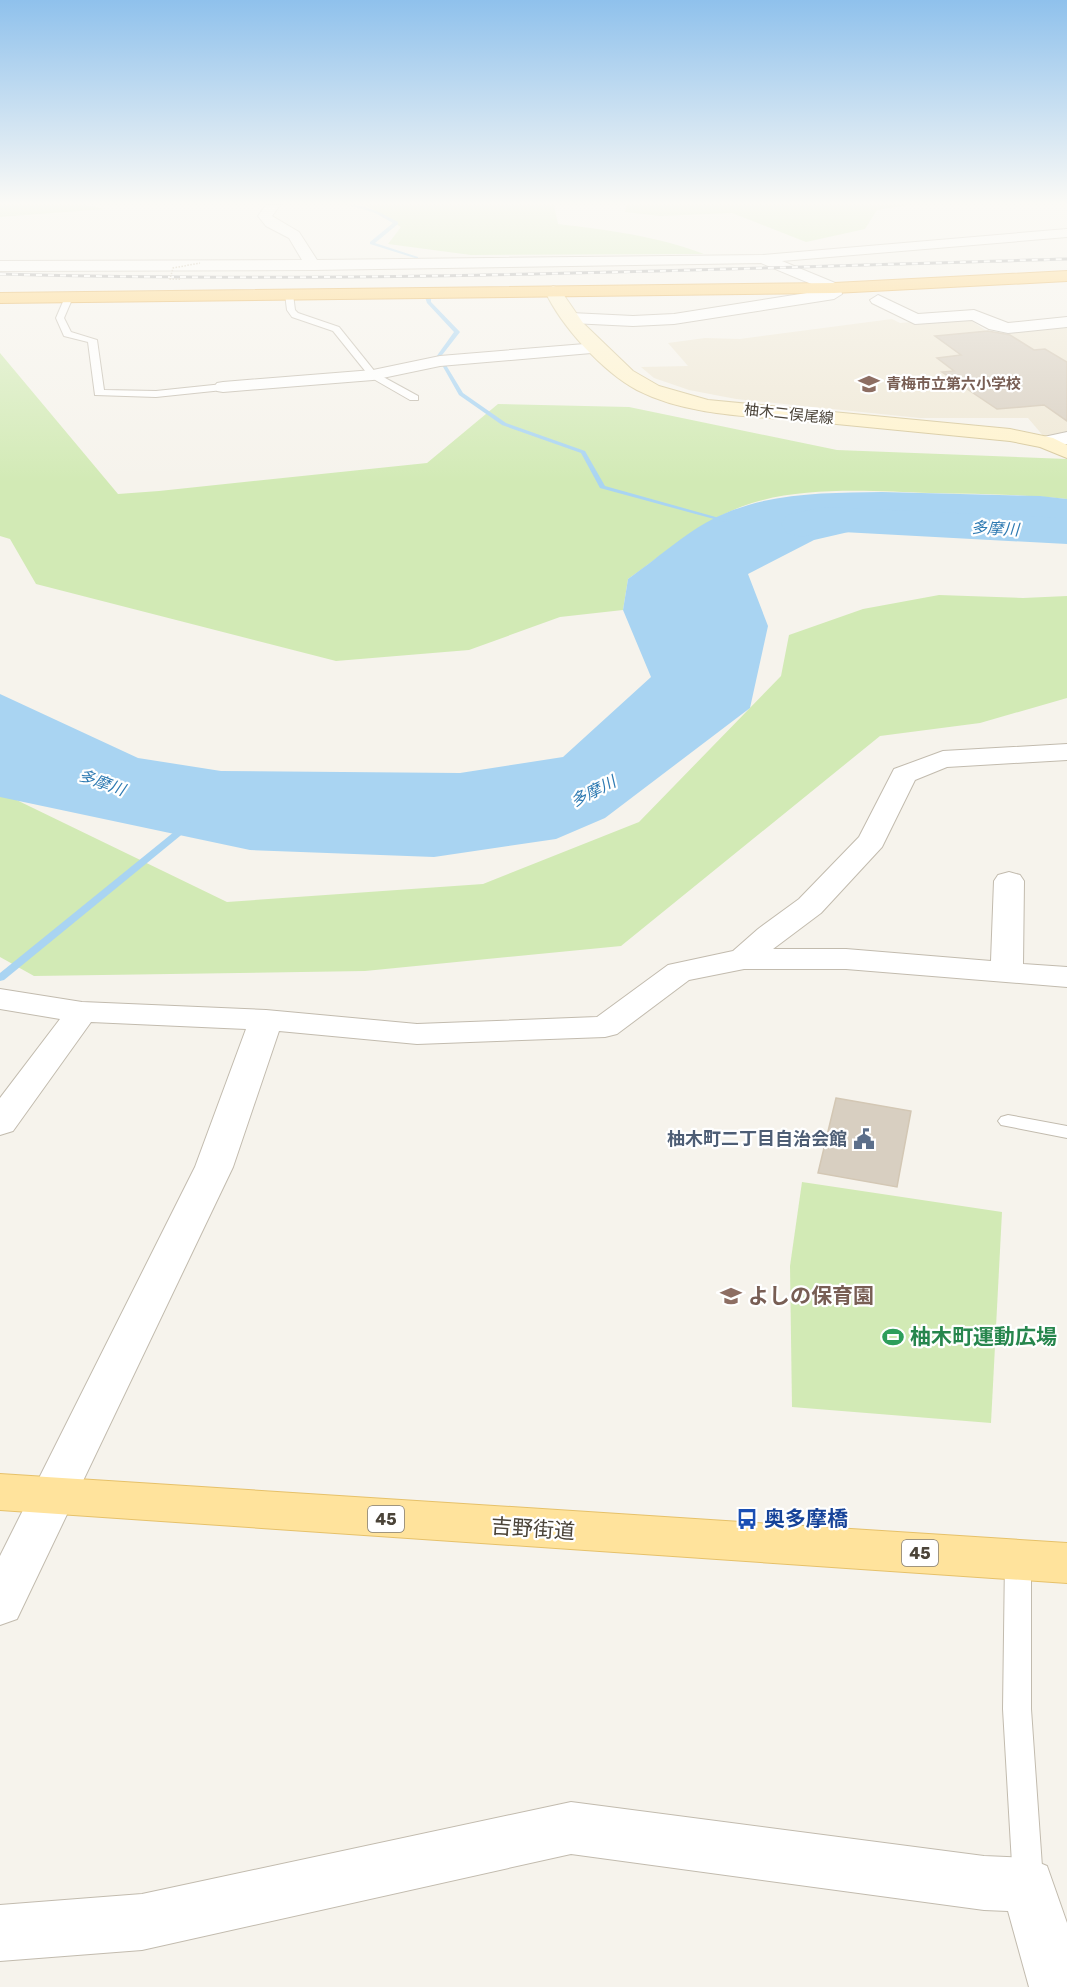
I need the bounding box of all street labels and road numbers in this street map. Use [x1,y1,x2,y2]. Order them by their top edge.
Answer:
street label: 柚木二俣尾線 [743,400,835,428]
road number: 45 [368,1506,404,1532]
street label: 吉野街道 [490,1513,576,1544]
road number: 45 [902,1540,938,1566]

